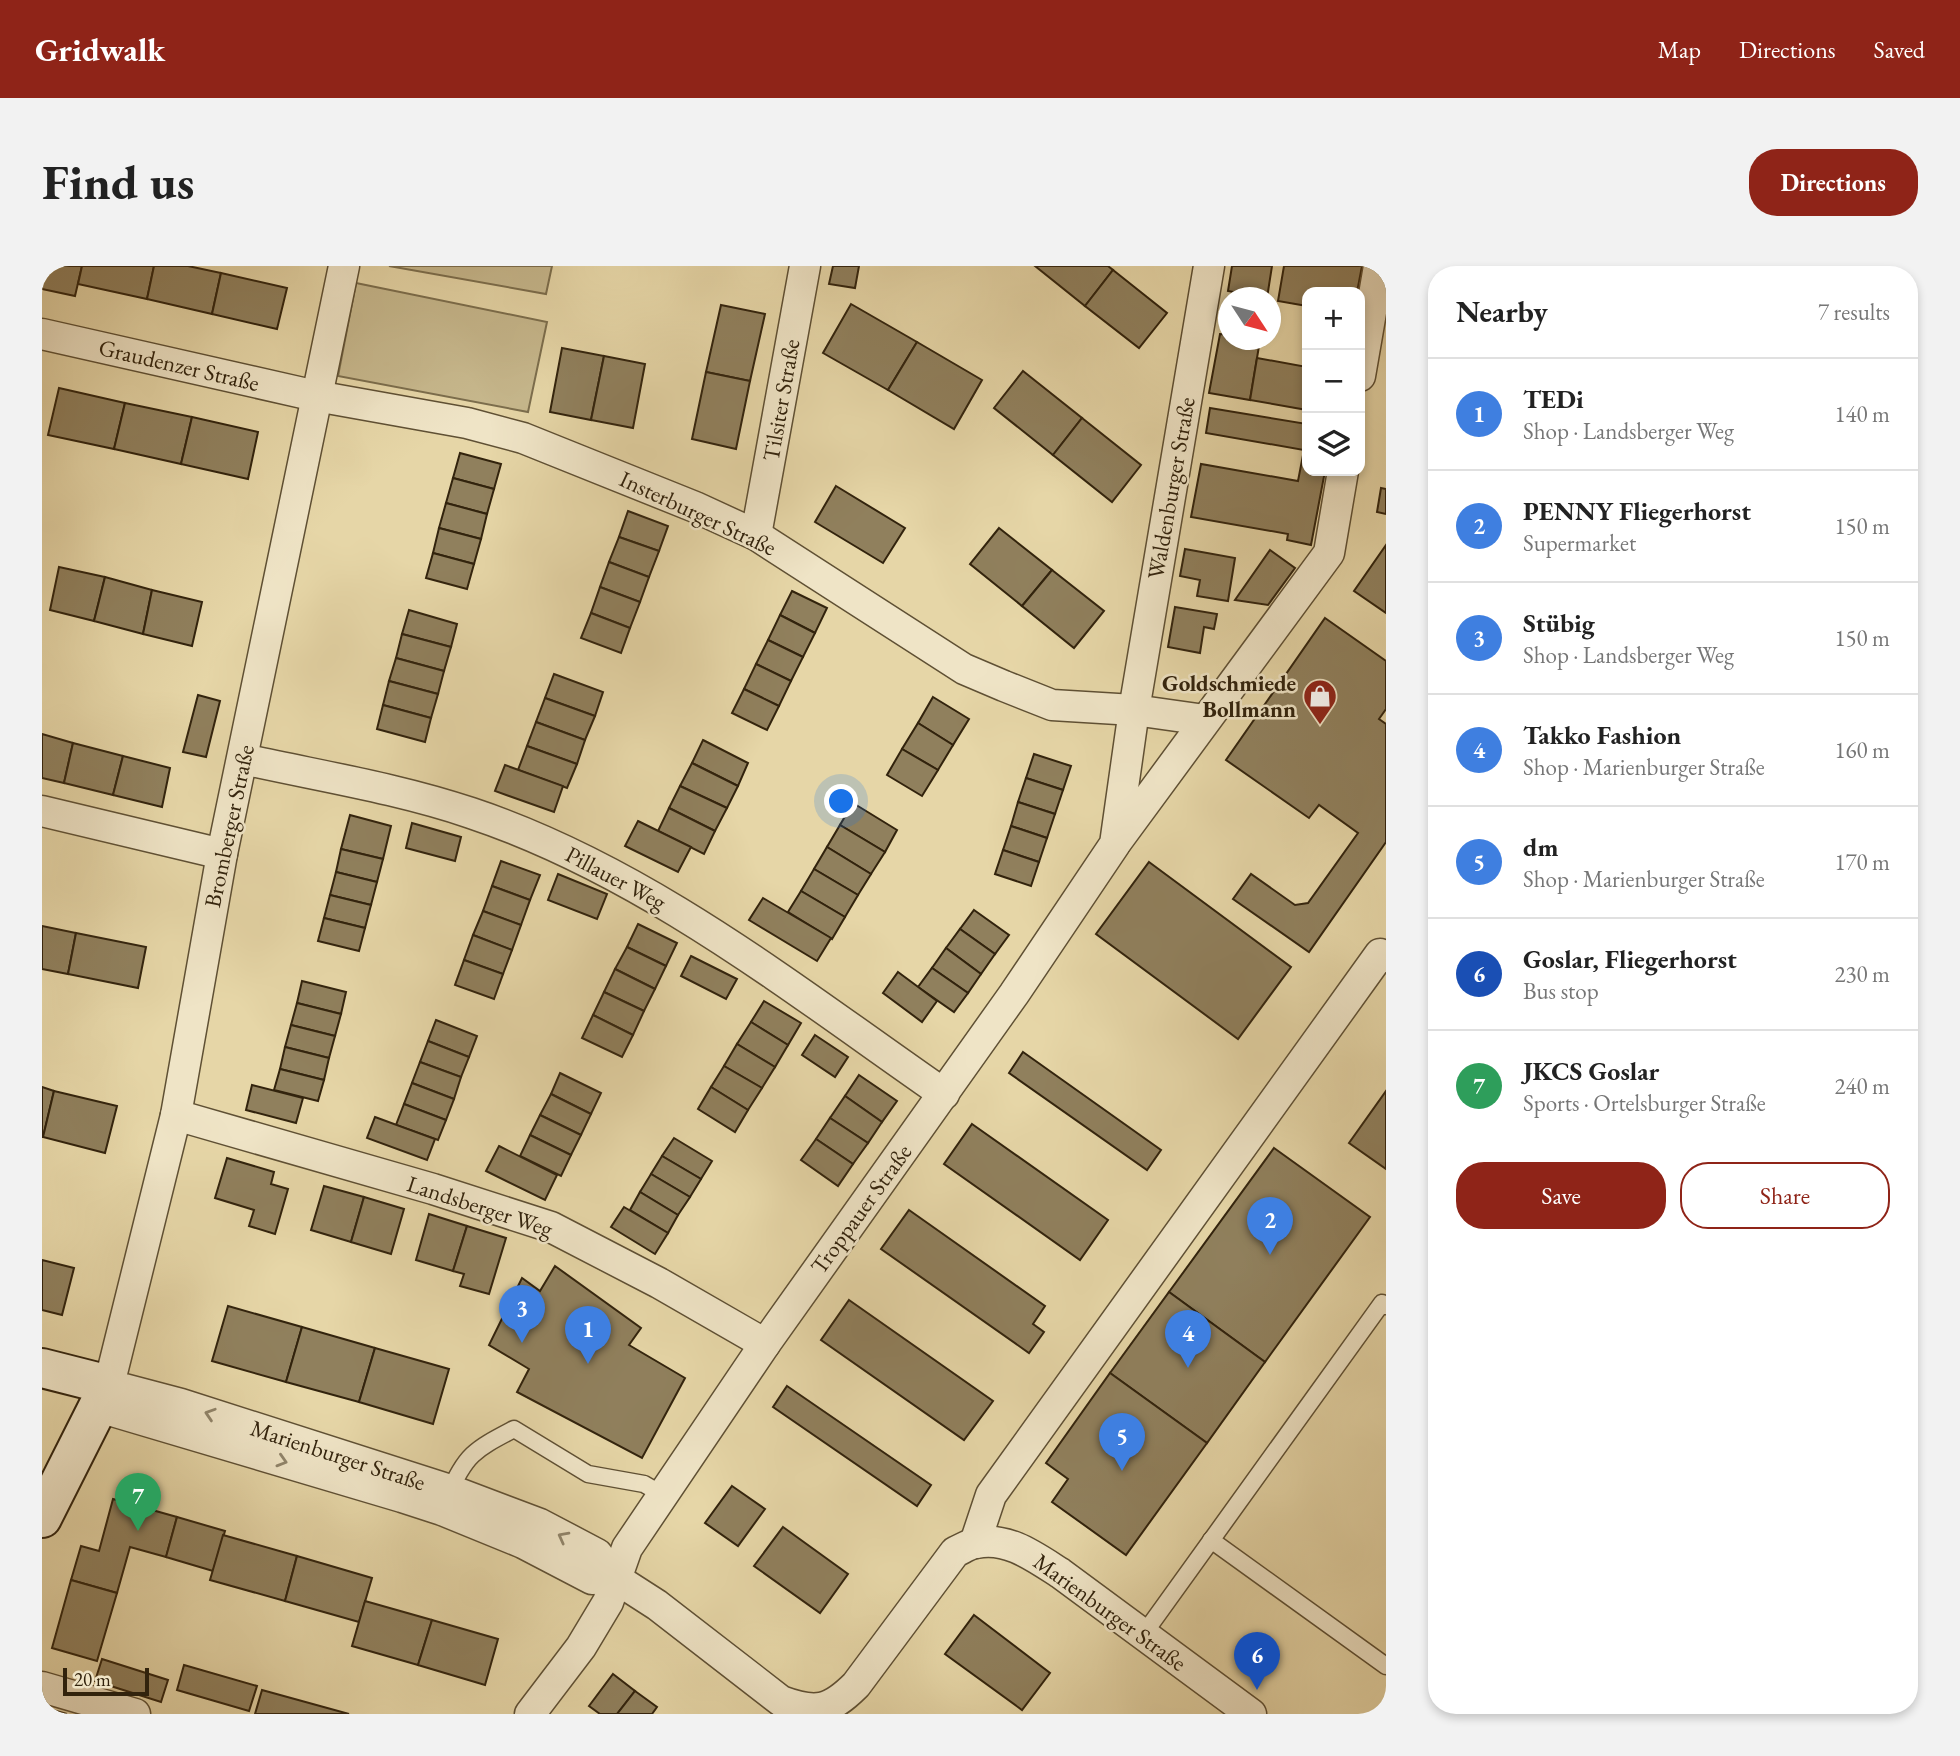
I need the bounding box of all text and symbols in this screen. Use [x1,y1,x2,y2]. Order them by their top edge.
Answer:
text: Gridwalk [35,28,165,71]
text: Map [1658,34,1701,65]
text: Directions [1739,34,1836,65]
text: Saved [1874,34,1925,65]
button: Directions [1749,149,1918,216]
text: Find us [42,150,194,214]
north arrow [1218,287,1281,350]
map controls [1302,287,1365,476]
button: + [1302,287,1365,350]
text: Nearby [1456,292,1548,331]
text: 7 results [1818,297,1890,327]
street label: Graudenzer Straße [96,332,262,398]
street label: Tilsiter Straße [756,337,806,463]
button: − [1302,350,1365,413]
text: TEDi [1523,382,1584,416]
street label: Waldenburger Straße [1140,395,1202,581]
text: 1 [1473,399,1485,429]
text: 140 m [1834,399,1890,429]
button: layers [1302,413,1365,476]
text: Shop · Landsberger Weg [1523,416,1734,446]
street label: Insterburger Straße [615,464,781,562]
text: PENNY Fliegerhorst [1523,494,1751,528]
text: 2 [1473,511,1485,541]
text: 150 m [1834,511,1890,541]
text: Supermarket [1523,528,1636,558]
text: Stübig [1523,606,1595,640]
text: 3 [1473,623,1485,653]
text: 150 m [1834,623,1890,653]
text: Shop · Landsberger Weg [1523,640,1734,670]
place label: Goldschmiede Bollmann [1162,668,1296,724]
shop icon: Goldschmiede Bollmann [1301,677,1339,726]
text: Takko Fashion [1523,718,1681,752]
text: 4 [1473,735,1485,765]
text: 160 m [1834,735,1890,765]
street label: Bromberger Straße [197,742,261,910]
text: Shop · Marienburger Straße [1523,752,1765,782]
your location [824,784,858,818]
text: dm [1523,830,1558,864]
street label: Pillauer Weg [561,839,672,917]
text: 5 [1473,847,1485,877]
text: 170 m [1834,847,1890,877]
text: Shop · Marienburger Straße [1523,864,1765,894]
text: Goslar, Fliegerhorst [1523,942,1737,976]
text: 6 [1473,959,1485,989]
text: 230 m [1834,959,1890,989]
text: Bus stop [1523,976,1599,1006]
text: JKCS Goslar [1523,1054,1659,1088]
text: 7 [1473,1071,1485,1101]
text: 240 m [1834,1071,1890,1101]
text: Sports · Ortelsburger Straße [1523,1088,1766,1118]
street label: Troppauer Straße [804,1138,918,1280]
button: Save [1456,1162,1666,1229]
button: Share [1680,1162,1890,1229]
street label: Landsberger Weg [403,1168,558,1244]
pin: 2 [1247,1197,1293,1255]
pin: 3 [499,1285,545,1343]
pin: 1 [565,1306,611,1364]
pin: 4 [1165,1310,1211,1368]
one-way arrow [205,1407,217,1422]
street label: Marienburger Straße [247,1413,429,1497]
pin: 5 [1099,1413,1145,1471]
one-way arrow [276,1452,288,1467]
pin: 7 [115,1473,161,1531]
one-way arrow [558,1531,571,1545]
street label: Marienburger Straße [1028,1546,1193,1678]
pin: 6 [1234,1632,1280,1690]
scale bar [63,1665,149,1697]
text: 20 m [74,1667,111,1692]

